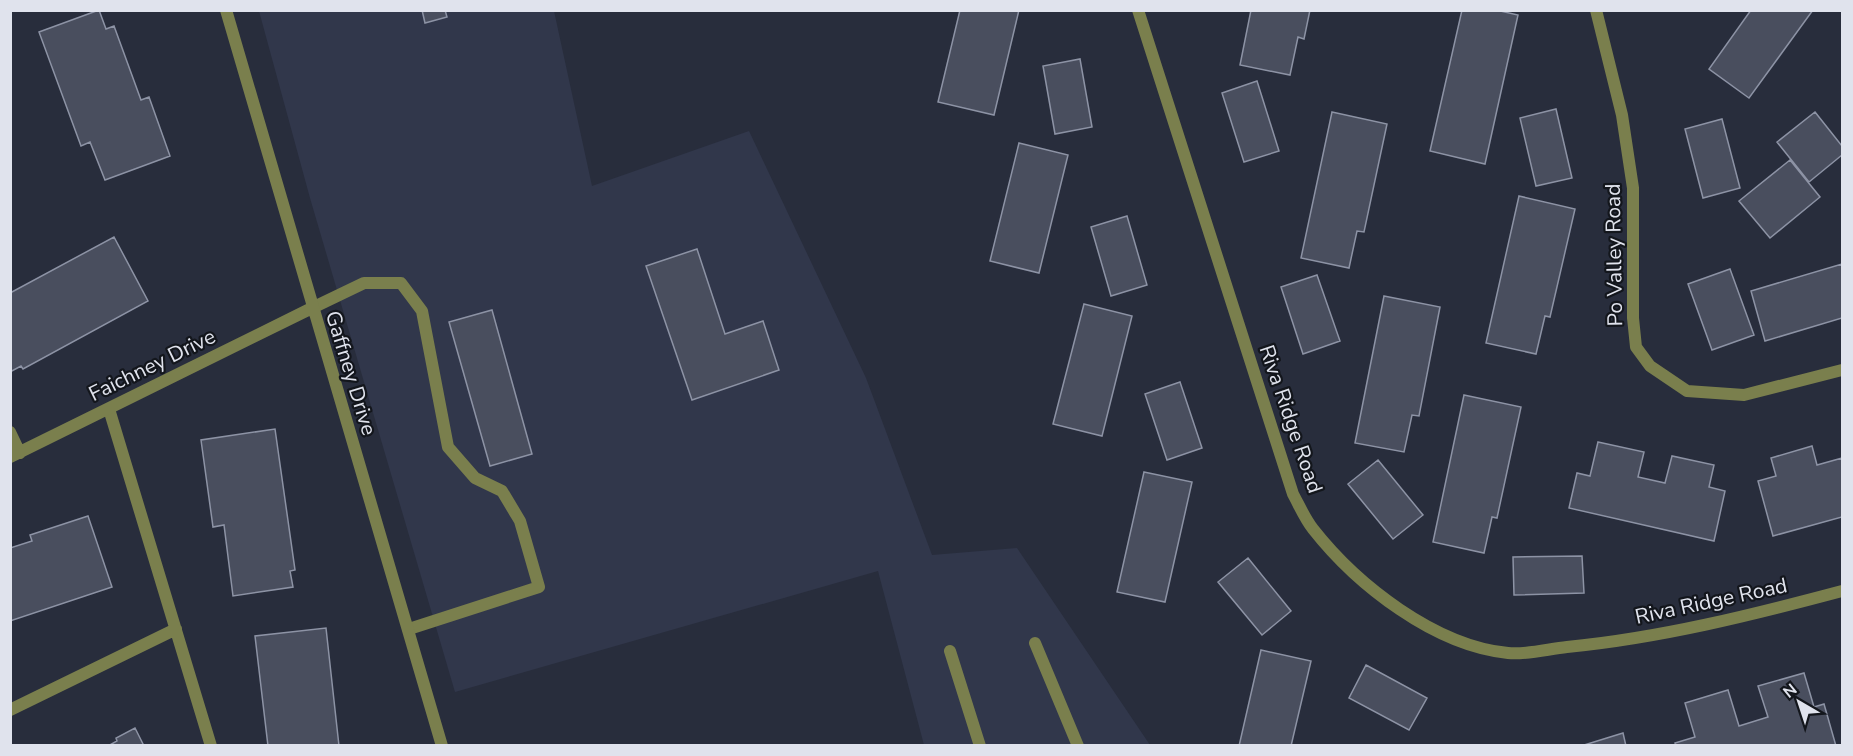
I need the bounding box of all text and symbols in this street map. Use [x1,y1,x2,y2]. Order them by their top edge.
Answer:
street label: Po Valley Road [1599,183,1629,327]
street label: Gaffney Drive [319,307,383,439]
street label: Faichney Drive [84,322,220,408]
street label: Riva Ridge Road [1253,341,1329,497]
street label: Riva Ridge Road [1632,571,1790,631]
north arrow [1769,672,1829,732]
text: N [1779,679,1802,703]

